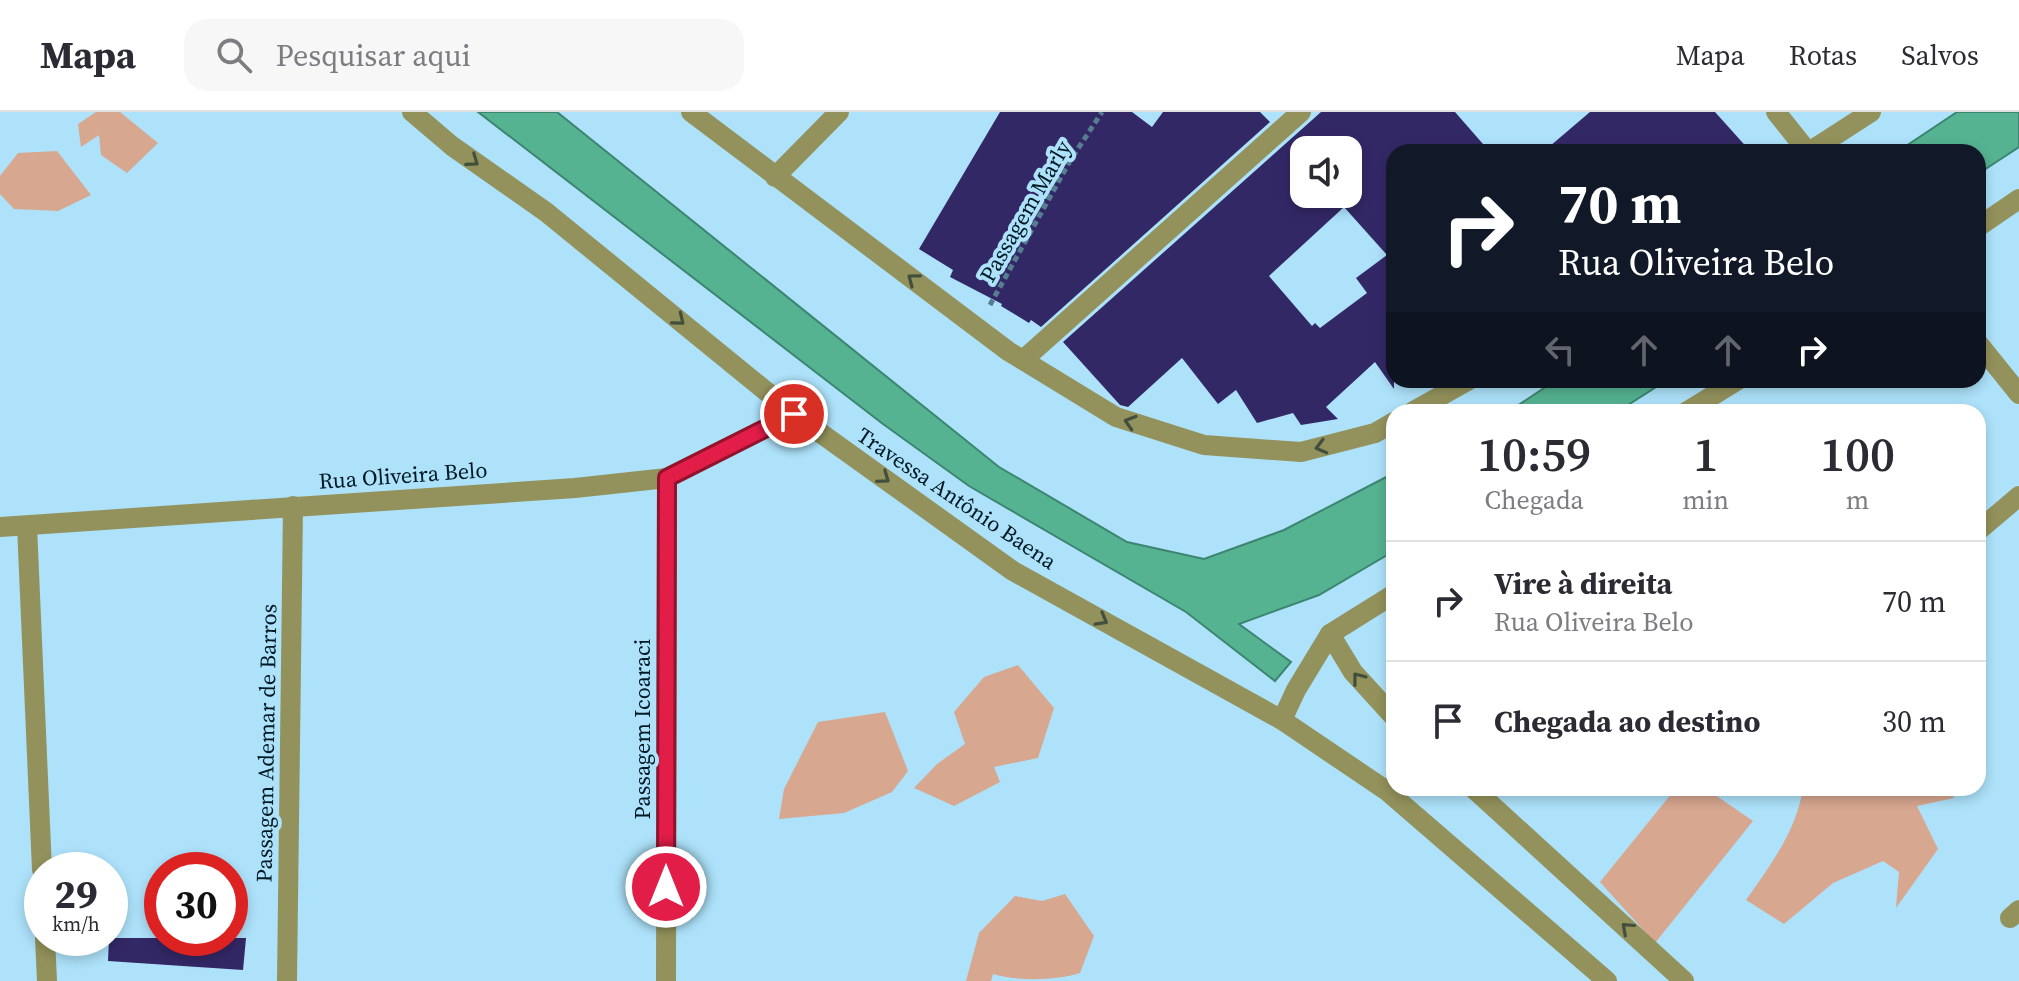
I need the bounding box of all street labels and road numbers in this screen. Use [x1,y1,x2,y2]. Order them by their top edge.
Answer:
street label: Passagem Marly [972,134,1078,287]
street label: Travessa Antônio Baena [851,420,1063,577]
street label: Rua Oliveira Belo [318,454,488,496]
street label: Passagem Ademar de Barros [249,603,283,883]
street label: Passagem Icoaraci [627,639,657,819]

